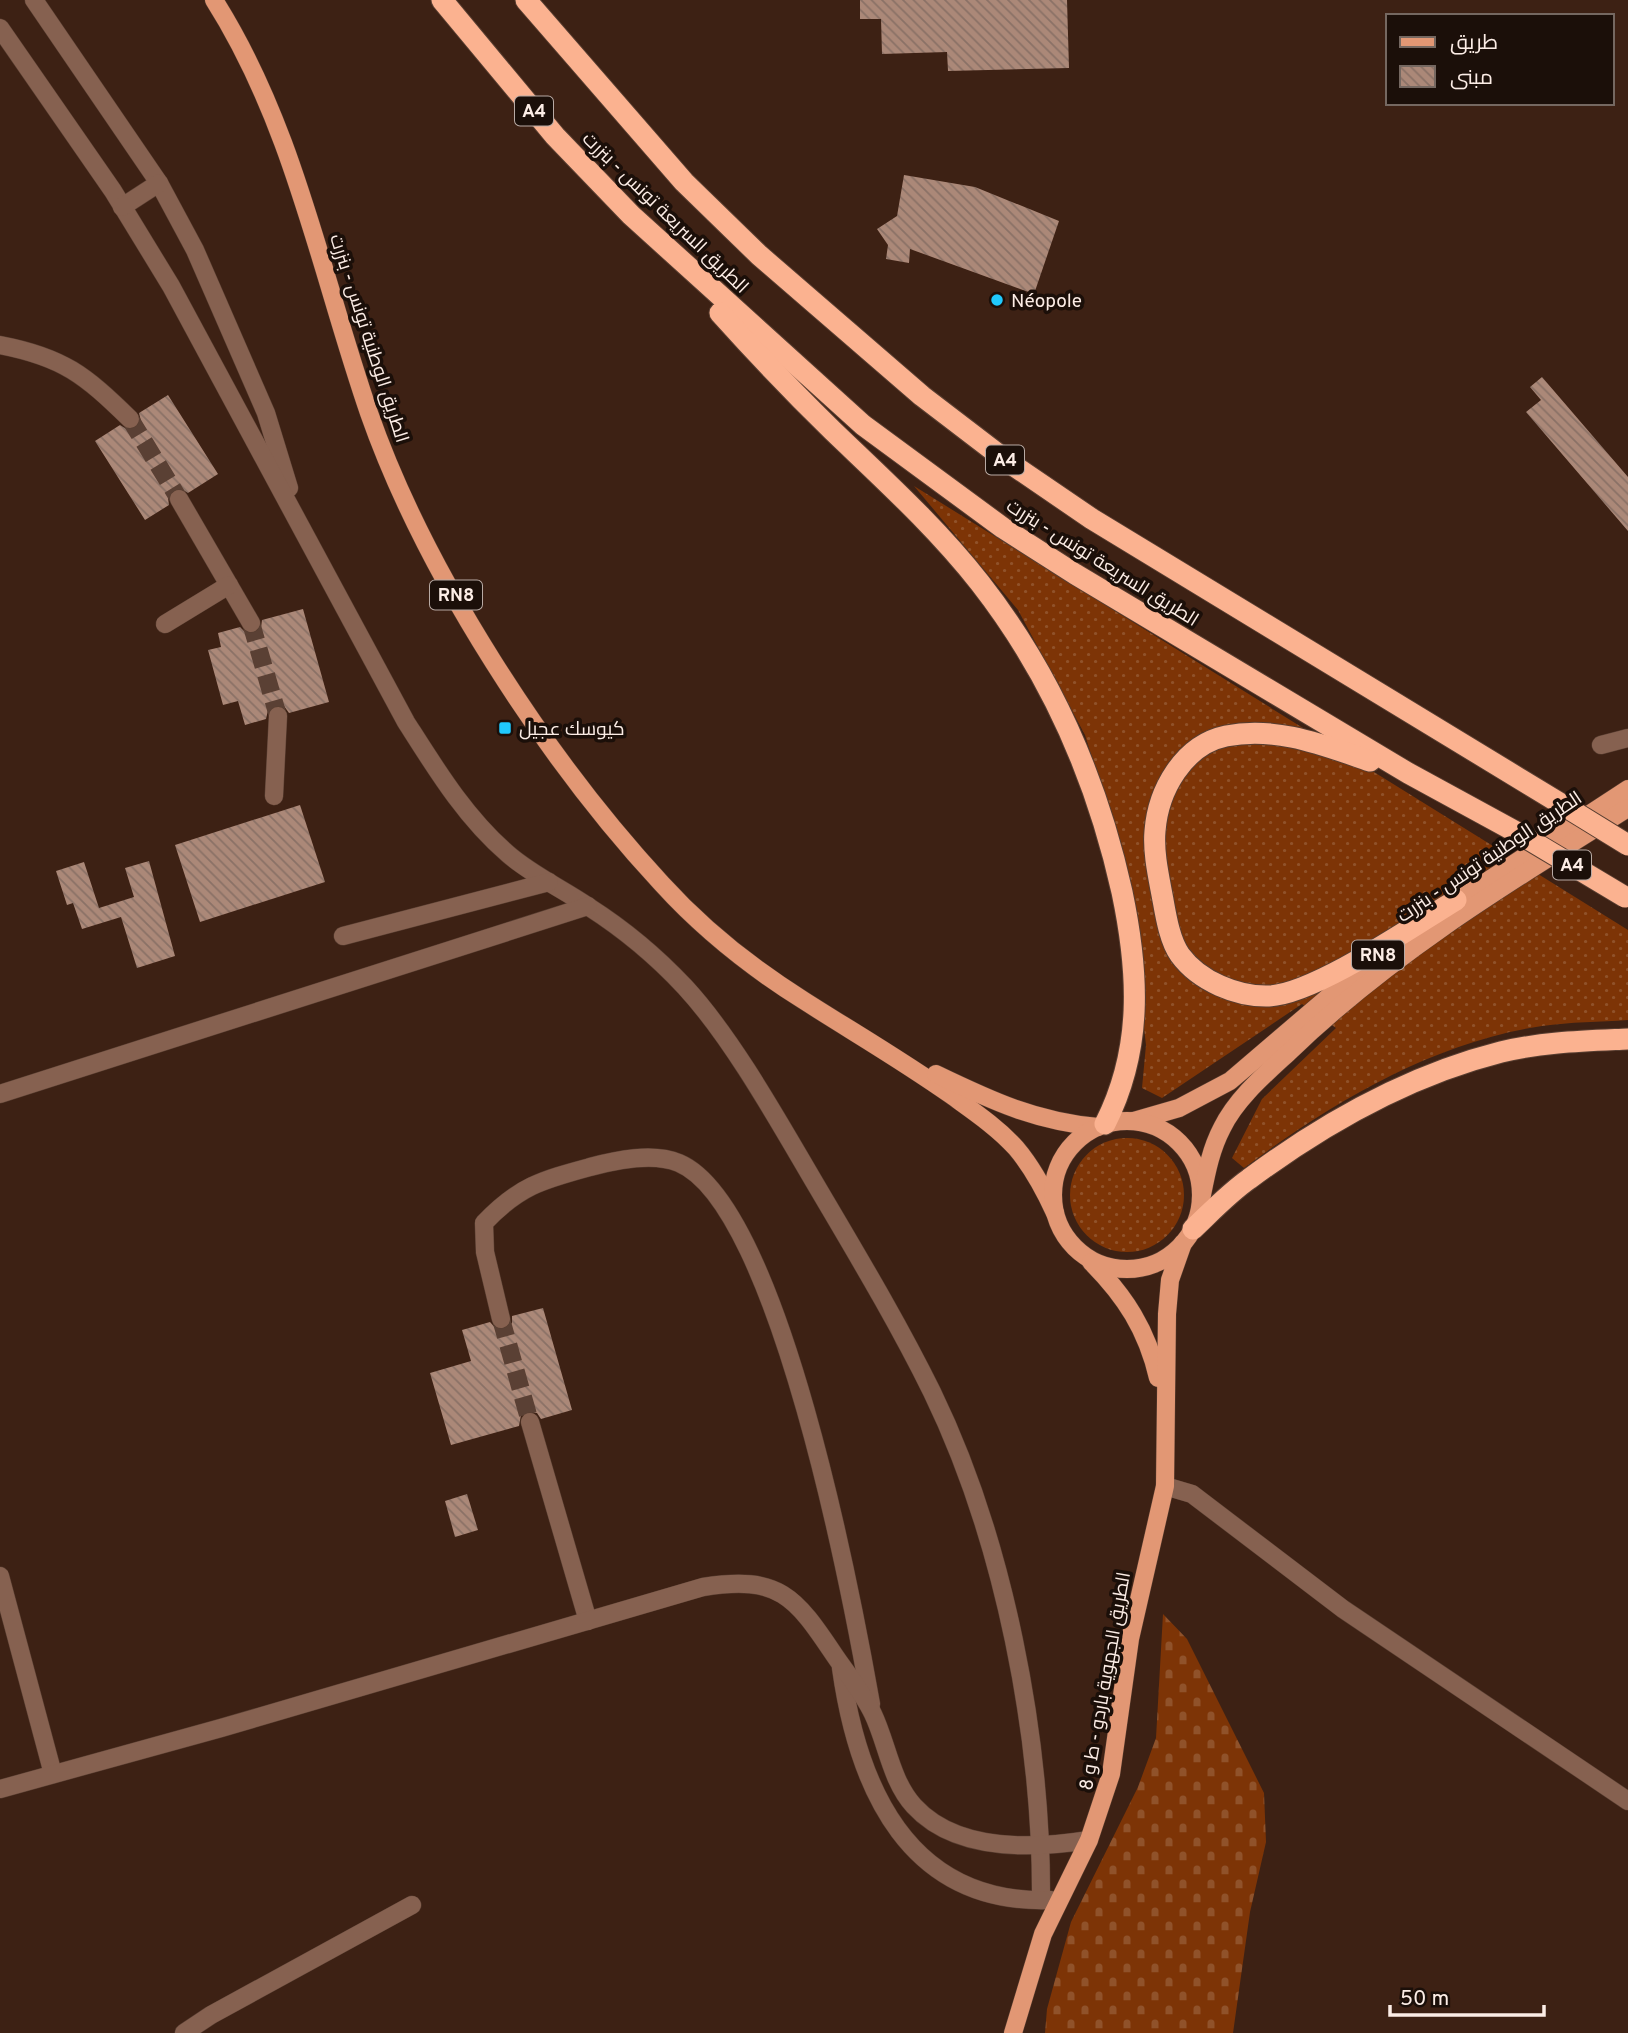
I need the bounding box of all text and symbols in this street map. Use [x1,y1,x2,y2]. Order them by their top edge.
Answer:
legend [1386,14,1614,105]
text: طريق [1450,30,1498,57]
text: مبنى [1450,65,1493,92]
road number: A4 [515,96,553,126]
street label: الطريق السريعة تونس - بنزرت [576,128,753,299]
street label: الطريق الوطنية تونس - بنزرت [323,231,413,446]
place label: Néopole [1011,290,1082,314]
marker: Néopole [989,292,1005,308]
road number: A4 [986,446,1024,474]
street label: الطريق السريعة تونس - بنزرت [1001,495,1203,633]
road number: RN8 [430,580,482,610]
place label: كيوسك عجيل [519,718,625,742]
marker: كيوسك عجيل [497,720,513,736]
street label: الطريق الوطنية تونس - بنزرت [1393,787,1587,929]
road number: A4 [1553,850,1591,880]
road number: RN8 [1352,940,1404,970]
street label: الطريق الجهوية باردو - ط و 8 [1075,1570,1137,1792]
scale bar [1390,1974,1544,2018]
text: 50 m [1400,1986,1449,2013]

